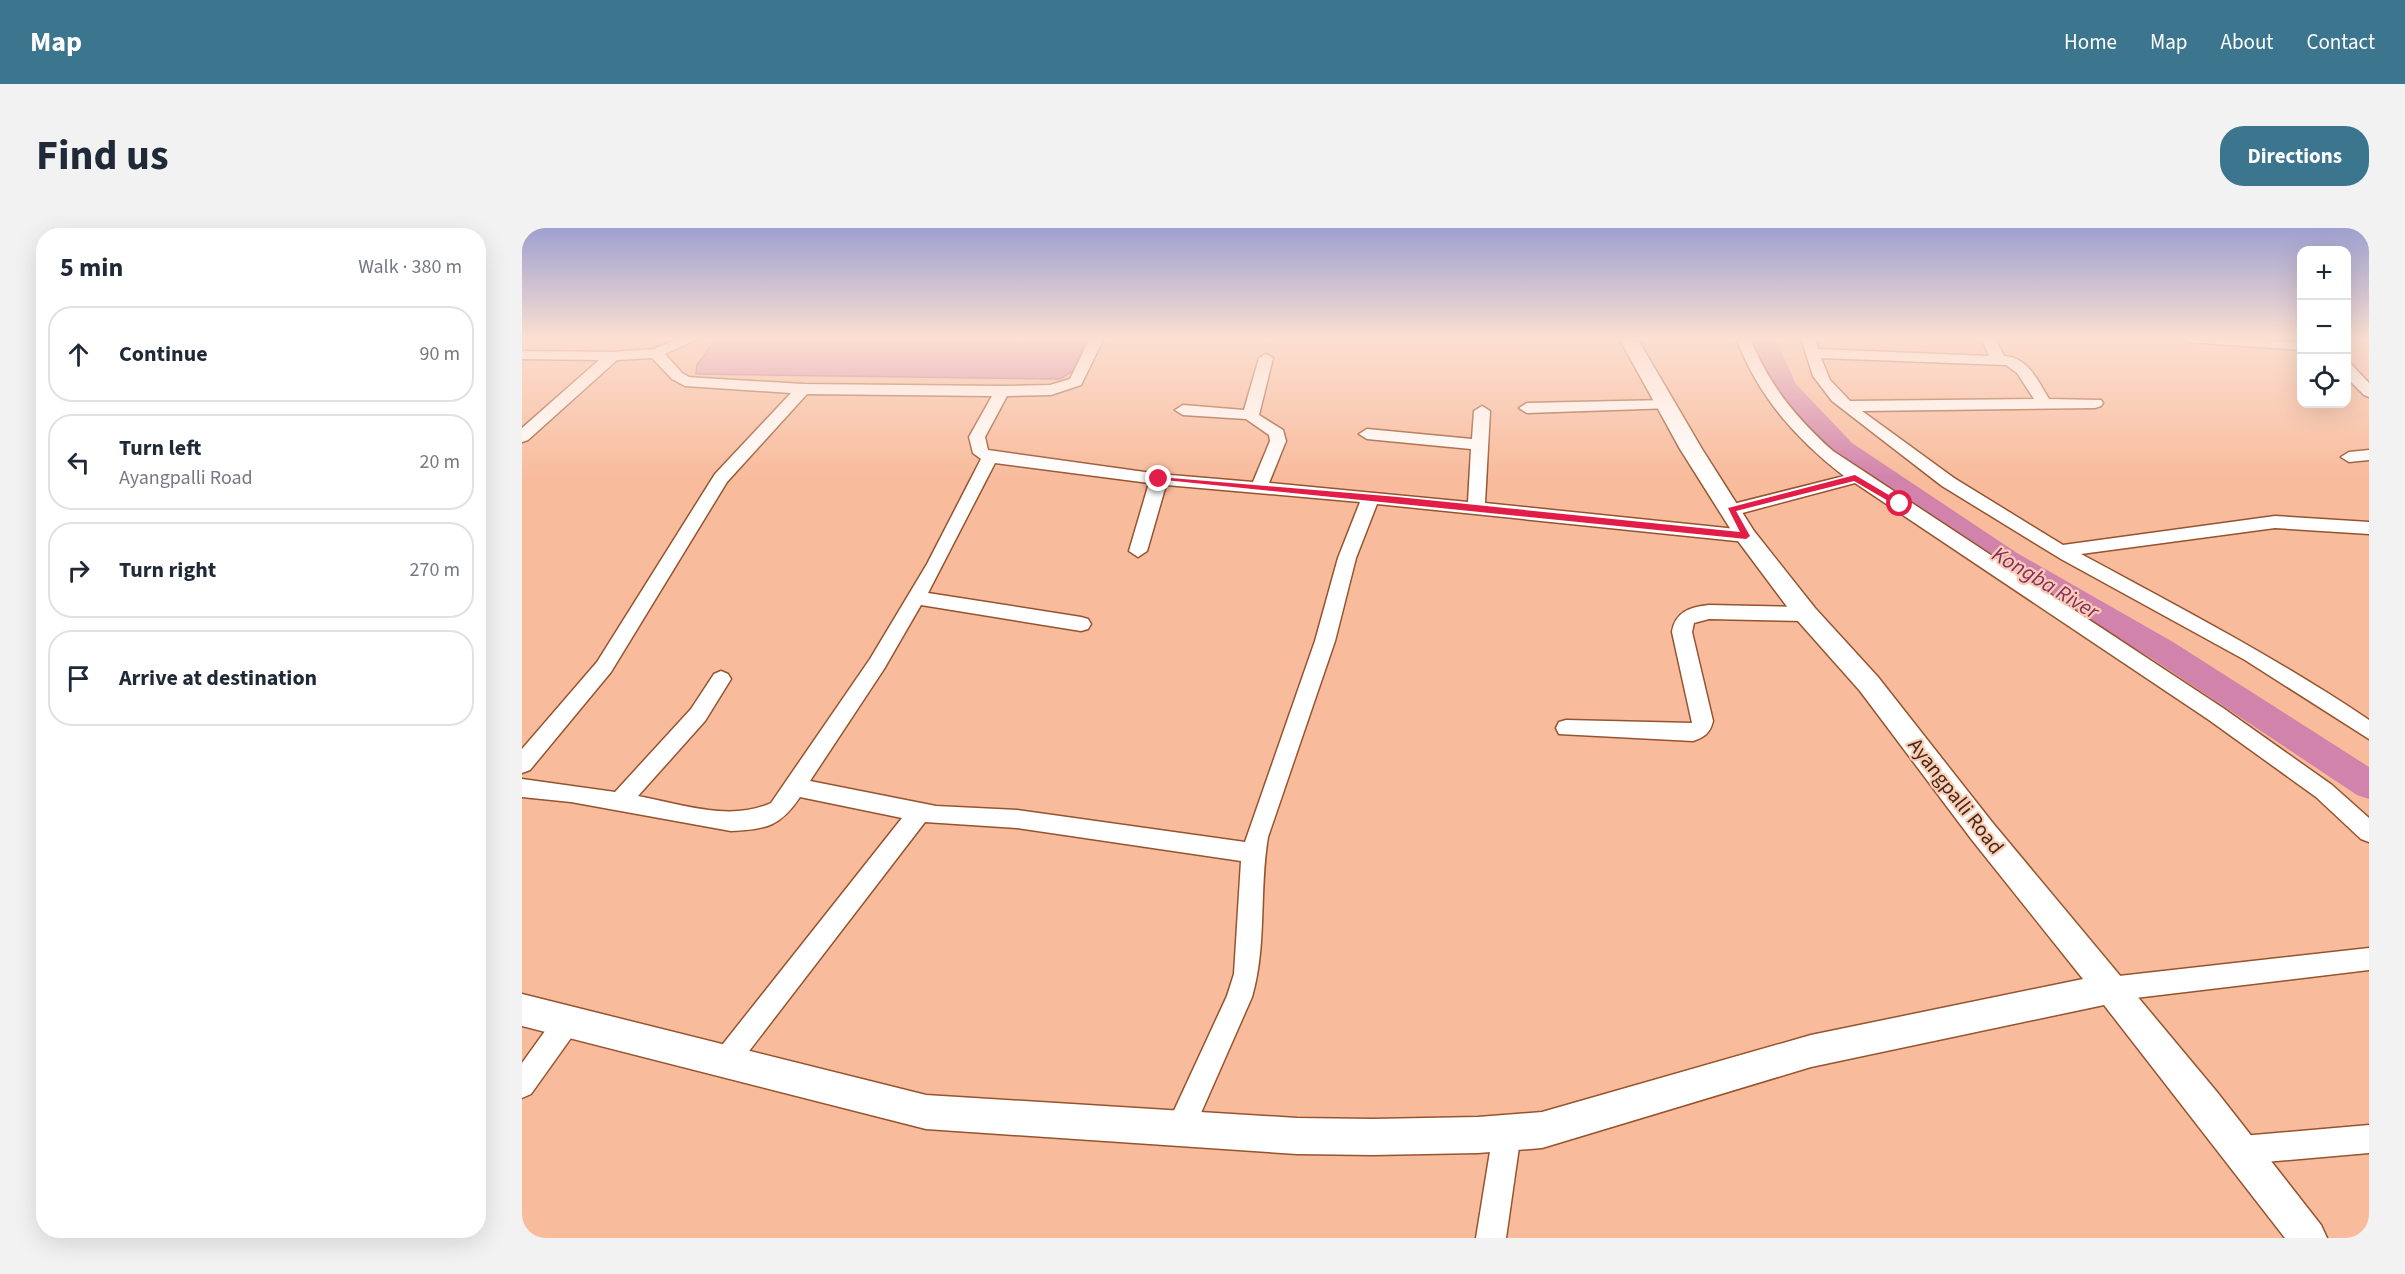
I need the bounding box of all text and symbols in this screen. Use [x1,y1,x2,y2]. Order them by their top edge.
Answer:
text: Map [30,22,82,62]
text: Home [2064,27,2117,57]
text: Map [2150,27,2188,57]
text: About [2221,27,2273,57]
text: Contact [2306,27,2375,57]
text: Find us [36,126,169,186]
button: Directions [2220,126,2369,186]
map controls [2297,246,2351,408]
button: + [2297,246,2351,300]
text: 5 min [60,249,123,286]
text: Walk · 380 m [358,253,462,281]
button: − [2297,300,2351,354]
icon: ahead [62,338,95,371]
text: Continue [119,338,208,370]
text: 90 m [420,340,460,368]
button: locate [2297,354,2351,408]
text: Turn left [119,432,201,464]
icon: left [62,446,95,479]
text: 20 m [420,448,460,476]
text: Ayangpalli Road [119,464,253,492]
route end [1145,465,1171,491]
route start [1886,490,1912,516]
water label: Kongba River [1986,538,2106,628]
icon: right [62,554,95,587]
text: Turn right [119,554,216,586]
text: 270 m [410,556,460,584]
icon: arrive [62,662,95,695]
text: Arrive at destination [119,662,317,694]
street label: Ayangpalli Road [1901,731,2011,861]

